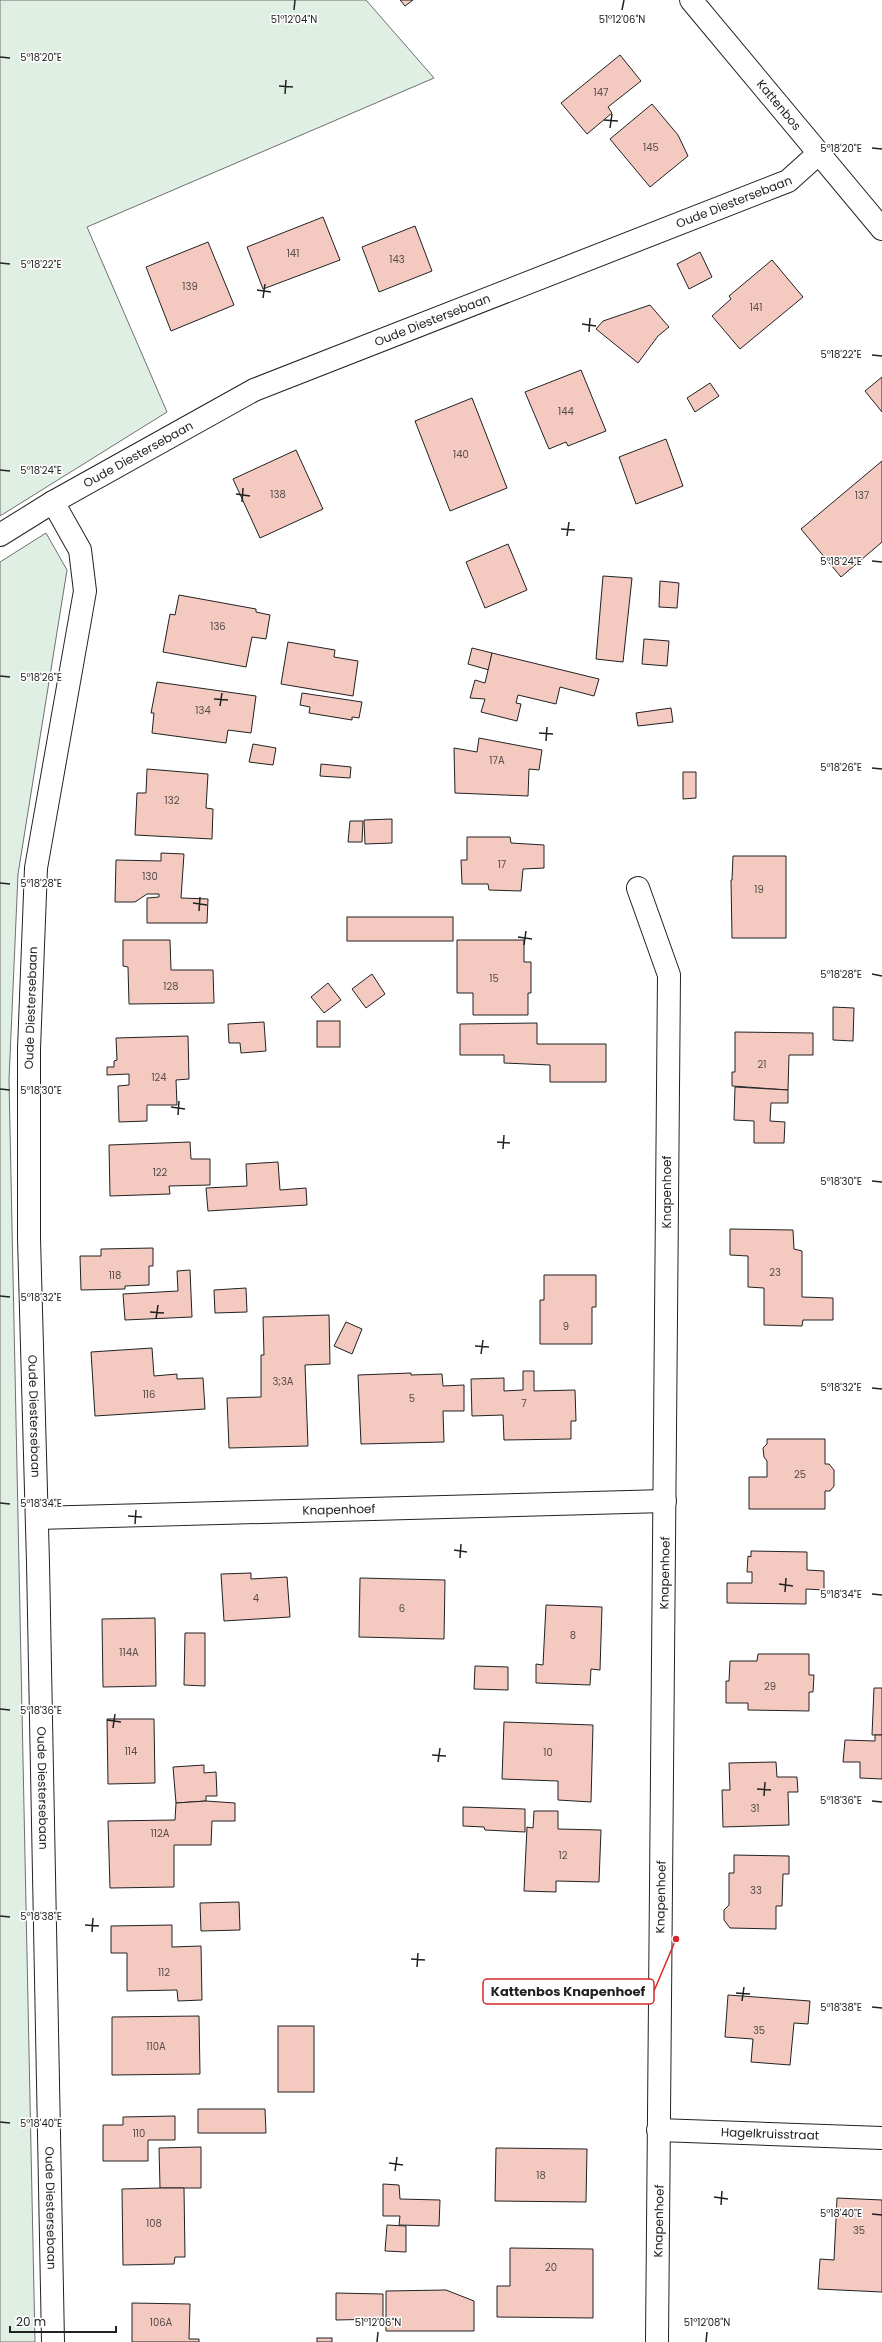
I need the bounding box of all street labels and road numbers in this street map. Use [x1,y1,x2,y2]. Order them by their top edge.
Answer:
street label: Kattenbos [753,76,805,134]
street label: Oude Diestersebaan [673,171,794,232]
street label: Oude Diestersebaan [372,289,493,350]
street label: Oude Diestersebaan [80,417,196,491]
street label: Oude Diestersebaan [20,946,41,1070]
street label: Knapenhoef [658,1155,675,1228]
street label: Oude Diestersebaan [24,1354,45,1478]
street label: Knapenhoef [302,1500,376,1519]
street label: Knapenhoef [655,1536,674,1610]
street label: Oude Diestersebaan [33,1726,53,1850]
street label: Knapenhoef [651,1860,670,1934]
street label: Hagelkruisstraat [721,2123,819,2144]
street label: Oude Diestersebaan [41,2146,61,2270]
street label: Knapenhoef [649,2184,668,2258]

